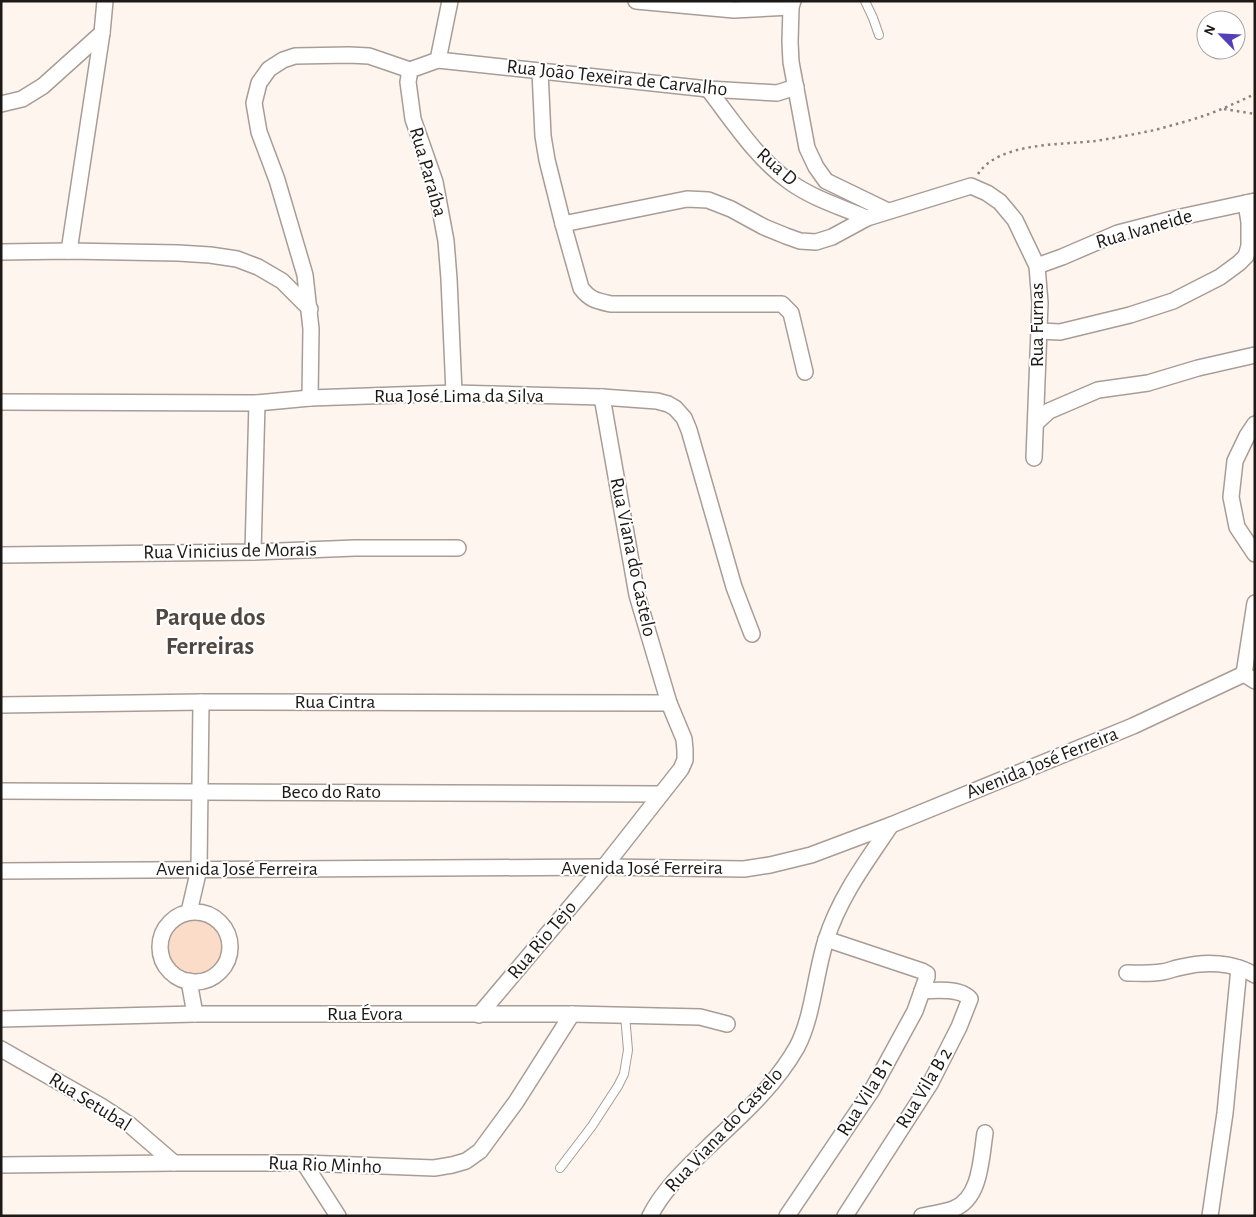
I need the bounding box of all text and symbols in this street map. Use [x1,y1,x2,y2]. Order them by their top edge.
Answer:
north arrow [1196,10,1246,60]
text: N [1202,23,1218,37]
street label: Rua João Texeira de Carvalho [506,56,728,100]
street label: Rua Paraíba [406,125,450,219]
street label: Rua D [753,144,801,190]
street label: Rua Ivaneide [1094,206,1194,252]
street label: Rua Furnas [1027,283,1047,367]
street label: Rua José Lima da Silva [374,386,544,406]
street label: Rua Viana do Castelo [606,476,660,638]
street label: Rua Vinicius de Morais [143,539,317,563]
district label: Parque dos Ferreiras [155,605,265,659]
street label: Rua Cintra [295,692,375,712]
street label: Avenida José Ferreira [963,723,1121,803]
street label: Beco do Rato [281,782,381,802]
street label: Avenida José Ferreira [561,858,723,878]
street label: Avenida José Ferreira [156,859,318,879]
street label: Rua Rio Tejo [504,897,580,983]
street label: Rua Évora [327,1003,403,1024]
street label: Rua Vila B 2 [892,1044,956,1132]
street label: Rua Vila B 1 [833,1054,897,1140]
street label: Rua Viana do Castelo [661,1064,787,1196]
street label: Rua Setubal [45,1069,135,1135]
street label: Rua Rio Minho [268,1153,382,1177]

